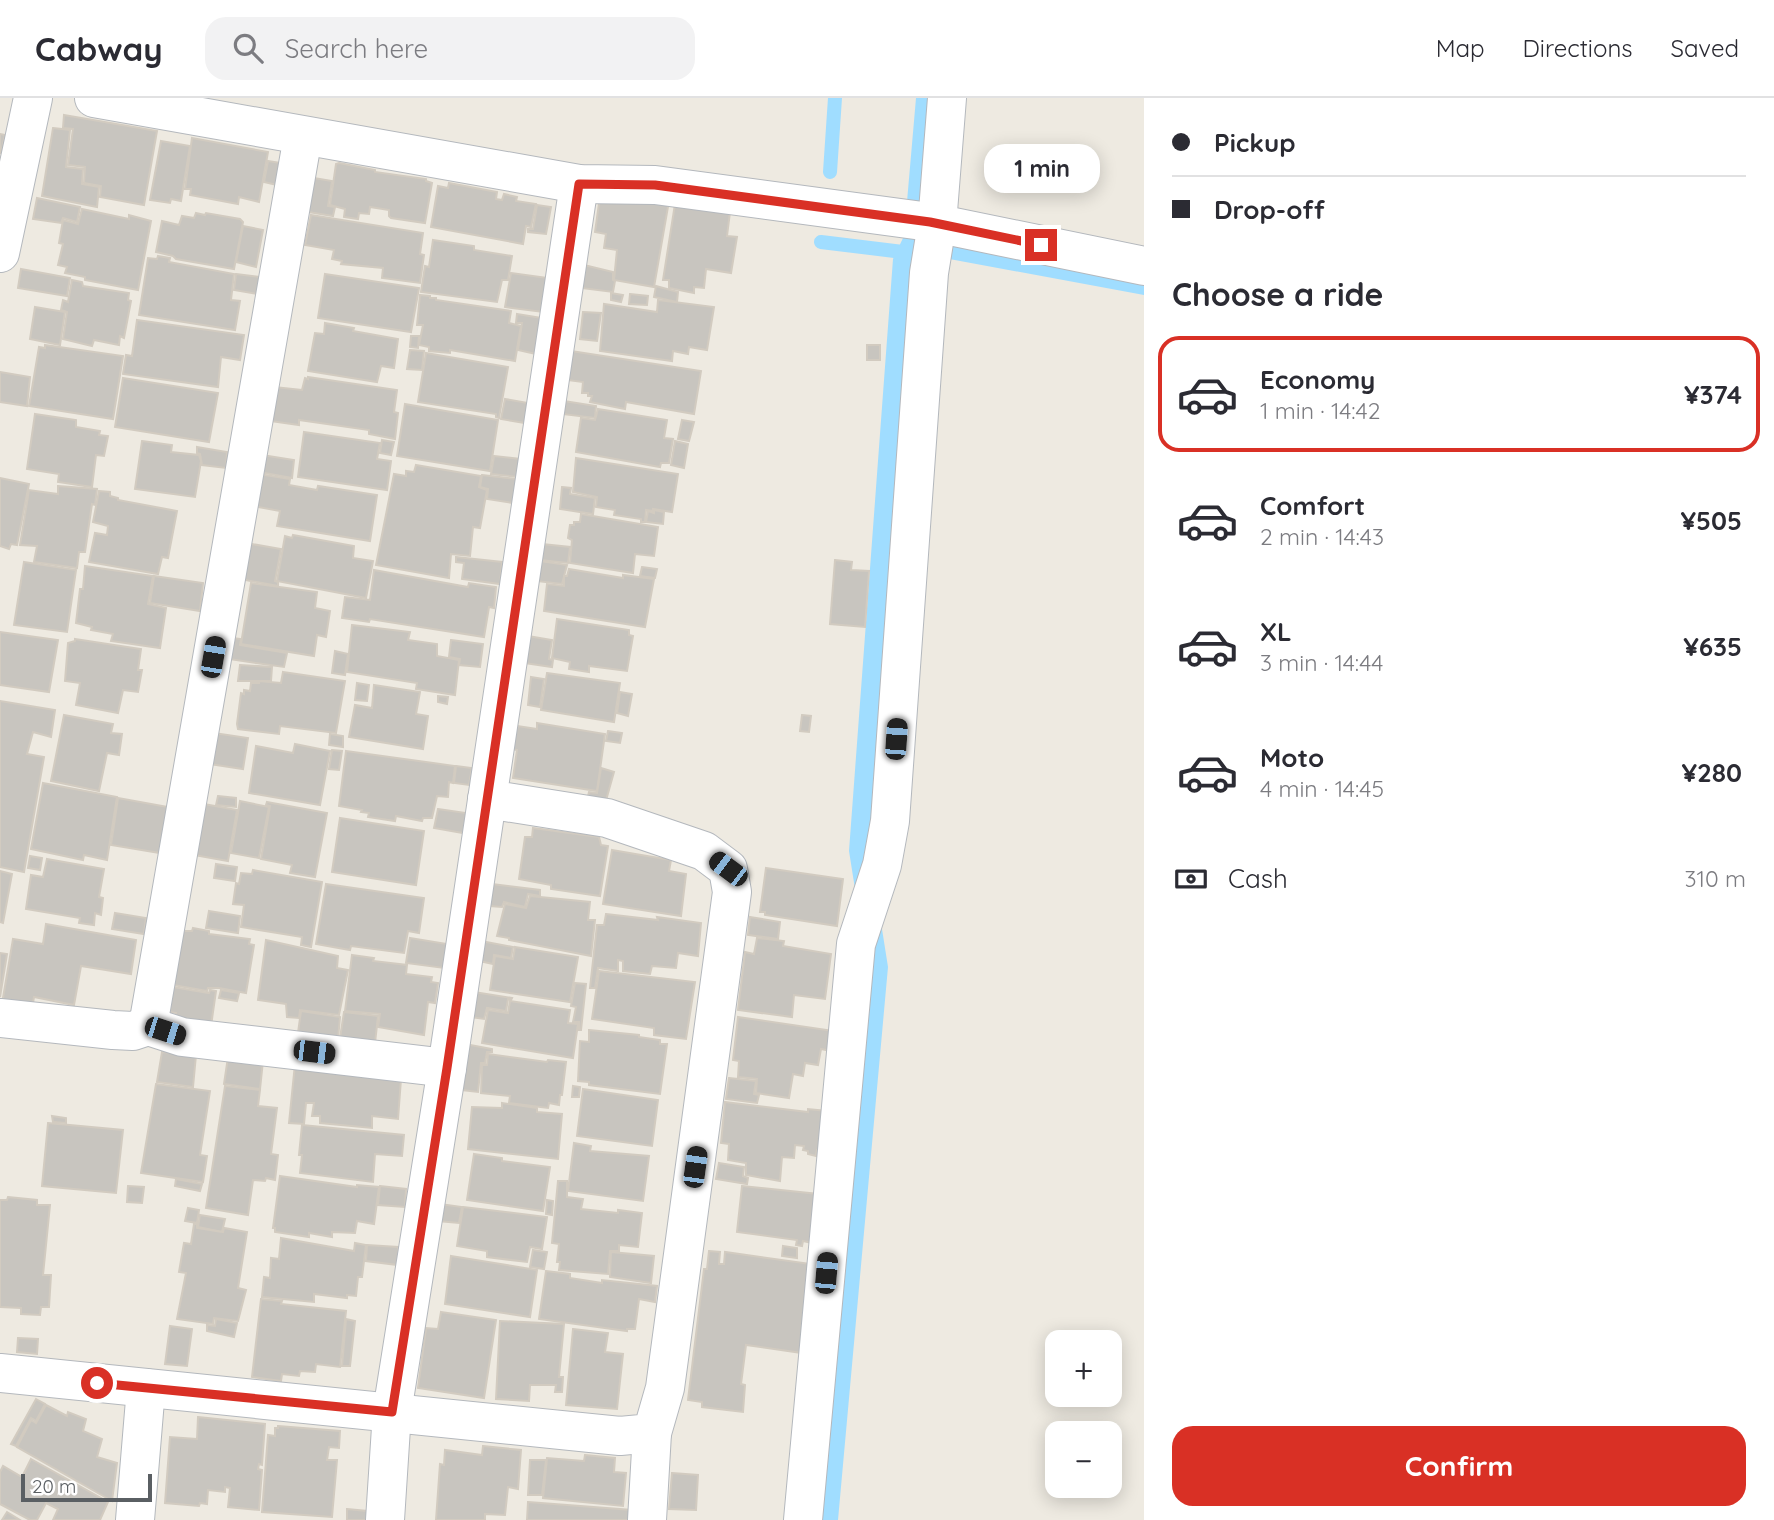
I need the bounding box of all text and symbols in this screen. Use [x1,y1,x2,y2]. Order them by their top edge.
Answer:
search box [205,17,695,80]
text: Cabway [35,28,163,69]
icon: search [229,29,267,67]
text: Search here [285,32,428,65]
text: Map [1436,33,1485,63]
text: Directions [1523,33,1633,63]
text: Saved [1671,33,1739,63]
text: Pickup [1214,126,1296,159]
callout: 1 min [983,144,1099,192]
text: 1 min [1014,154,1070,183]
text: Drop-off [1214,193,1325,226]
route end [1025,229,1057,261]
text: Choose a ride [1172,274,1384,314]
icon: car [1176,363,1239,426]
text: Economy [1260,363,1375,396]
text: ¥374 [1684,378,1742,411]
text: 1 min · 14:42 [1260,396,1380,425]
icon: car [1176,489,1239,552]
text: Comfort [1260,489,1365,522]
text: ¥505 [1681,504,1742,537]
text: 2 min · 14:43 [1260,522,1384,551]
icon: car [1176,615,1239,678]
text: XL [1260,615,1292,648]
text: ¥635 [1683,630,1742,663]
car [200,634,227,680]
text: 3 min · 14:44 [1260,648,1383,677]
car [885,717,908,761]
icon: car [1176,741,1239,804]
text: Moto [1260,741,1324,774]
text: ¥280 [1681,756,1742,789]
text: 4 min · 14:45 [1260,774,1384,803]
car [705,848,752,890]
icon: cash [1172,860,1210,898]
text: Cash [1228,862,1288,895]
text: 310 m [1684,864,1746,893]
car [142,1015,189,1047]
car [292,1039,337,1065]
car [682,1145,709,1189]
car [814,1251,839,1295]
map controls [1045,1330,1122,1498]
button: + [1045,1330,1122,1407]
route start [81,1367,113,1399]
button: − [1045,1421,1122,1498]
button: Confirm [1172,1426,1746,1506]
scale bar [21,1471,152,1503]
text: 20 m [32,1474,76,1498]

